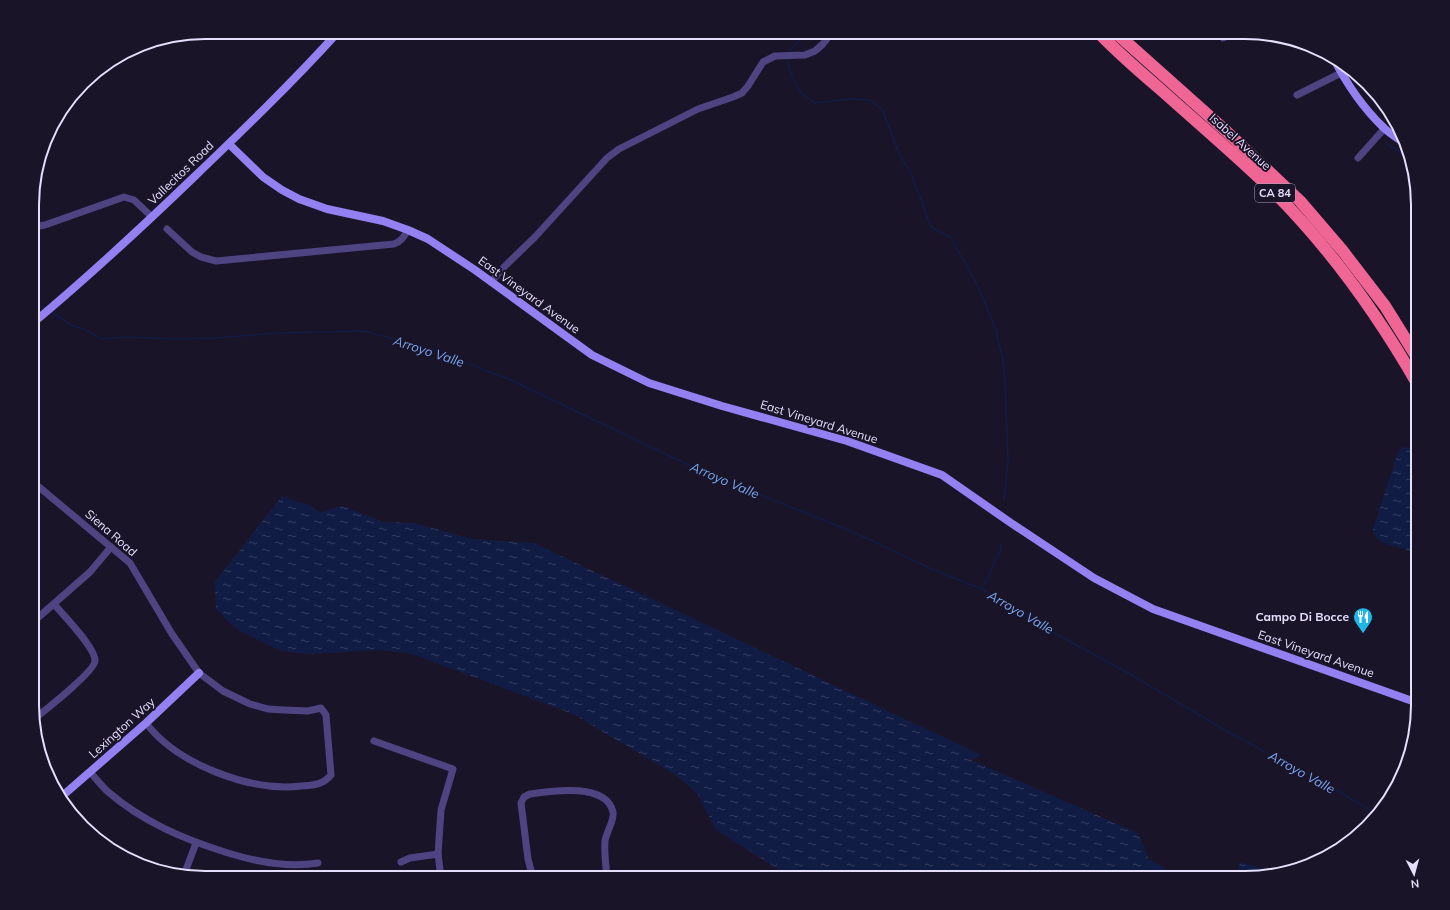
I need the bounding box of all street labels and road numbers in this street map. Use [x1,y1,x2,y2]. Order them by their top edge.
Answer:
street label: Isabel Avenue [1206,110,1274,173]
street label: Vallecitos Road [145,138,217,208]
road number: CA 84 [1255,184,1295,202]
street label: East Vineyard Avenue [476,253,583,337]
street label: East Vineyard Avenue [759,397,880,447]
street label: Siena Road [82,506,140,559]
street label: East Vineyard Avenue [1256,627,1376,680]
street label: Lexington Way [85,694,158,761]

